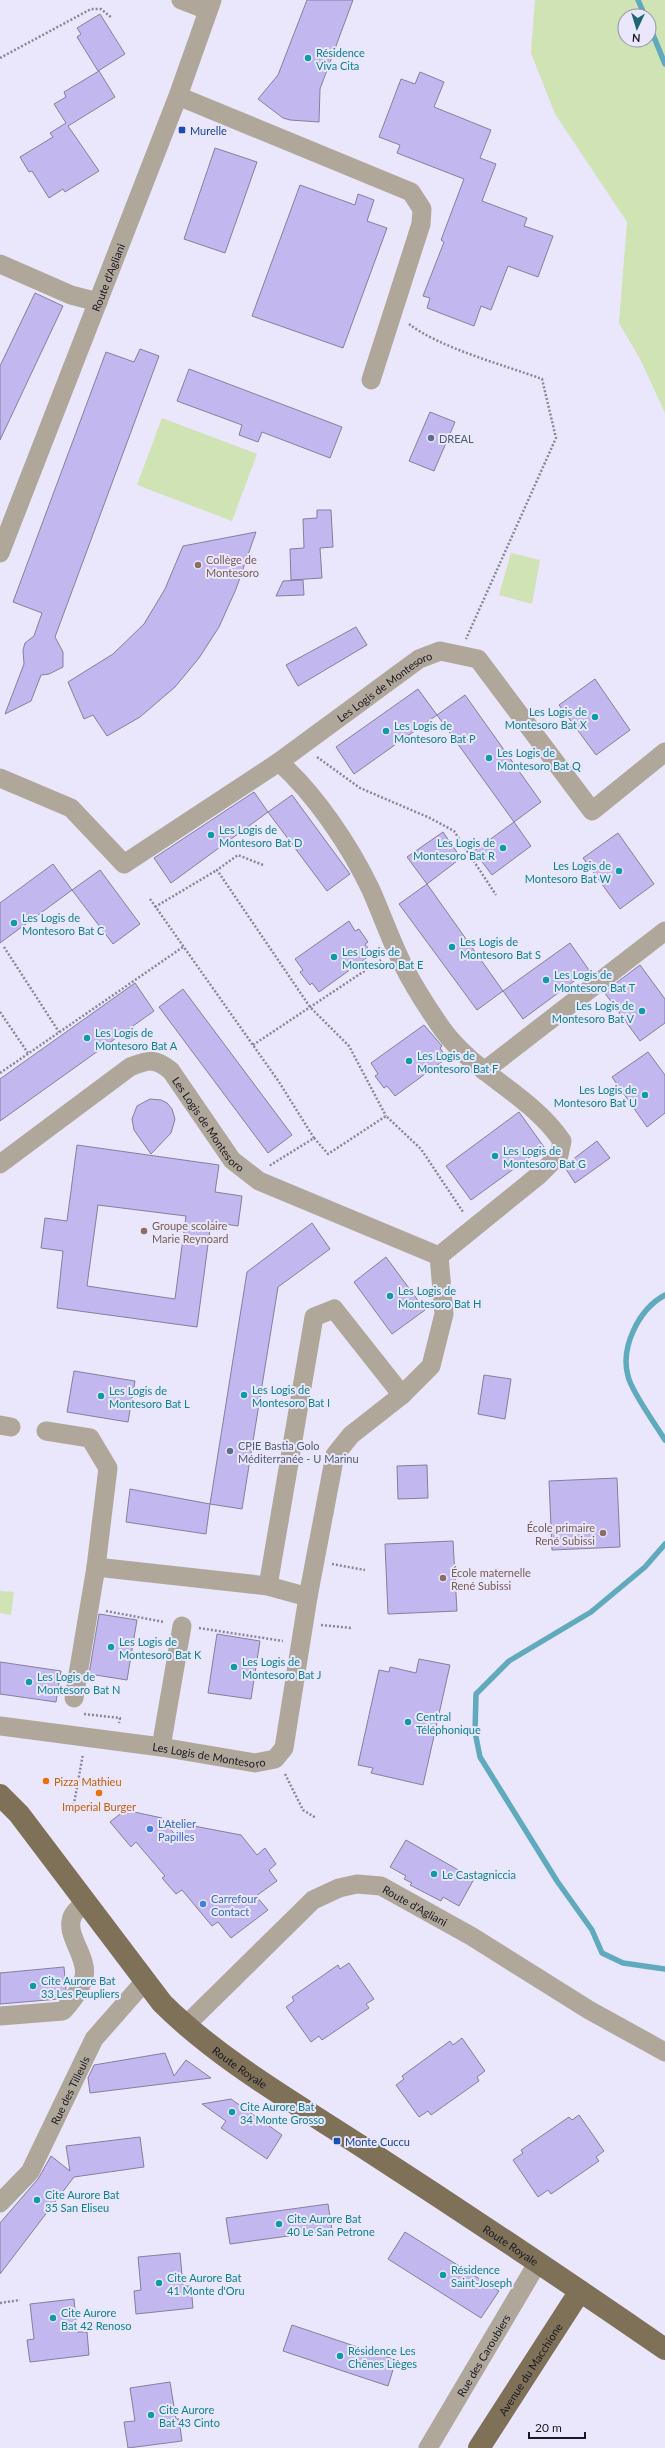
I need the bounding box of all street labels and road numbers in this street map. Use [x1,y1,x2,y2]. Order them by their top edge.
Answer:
street label: Route d'Agliani [88,241,127,313]
street label: Les Logis de Montesoro [334,648,434,724]
street label: Les Logis de Montesoro [170,1074,247,1174]
street label: Les Logis de Montesoro [152,1739,266,1769]
street label: Route d'Agliani [381,1882,450,1928]
street label: Route Royale [210,2043,270,2091]
street label: Rue des Tilleuls [47,2054,91,2126]
street label: Route Royale [481,2222,541,2268]
street label: Rue des Caroubiers [454,2311,512,2399]
street label: Avenue du Macchione [495,2320,564,2418]

